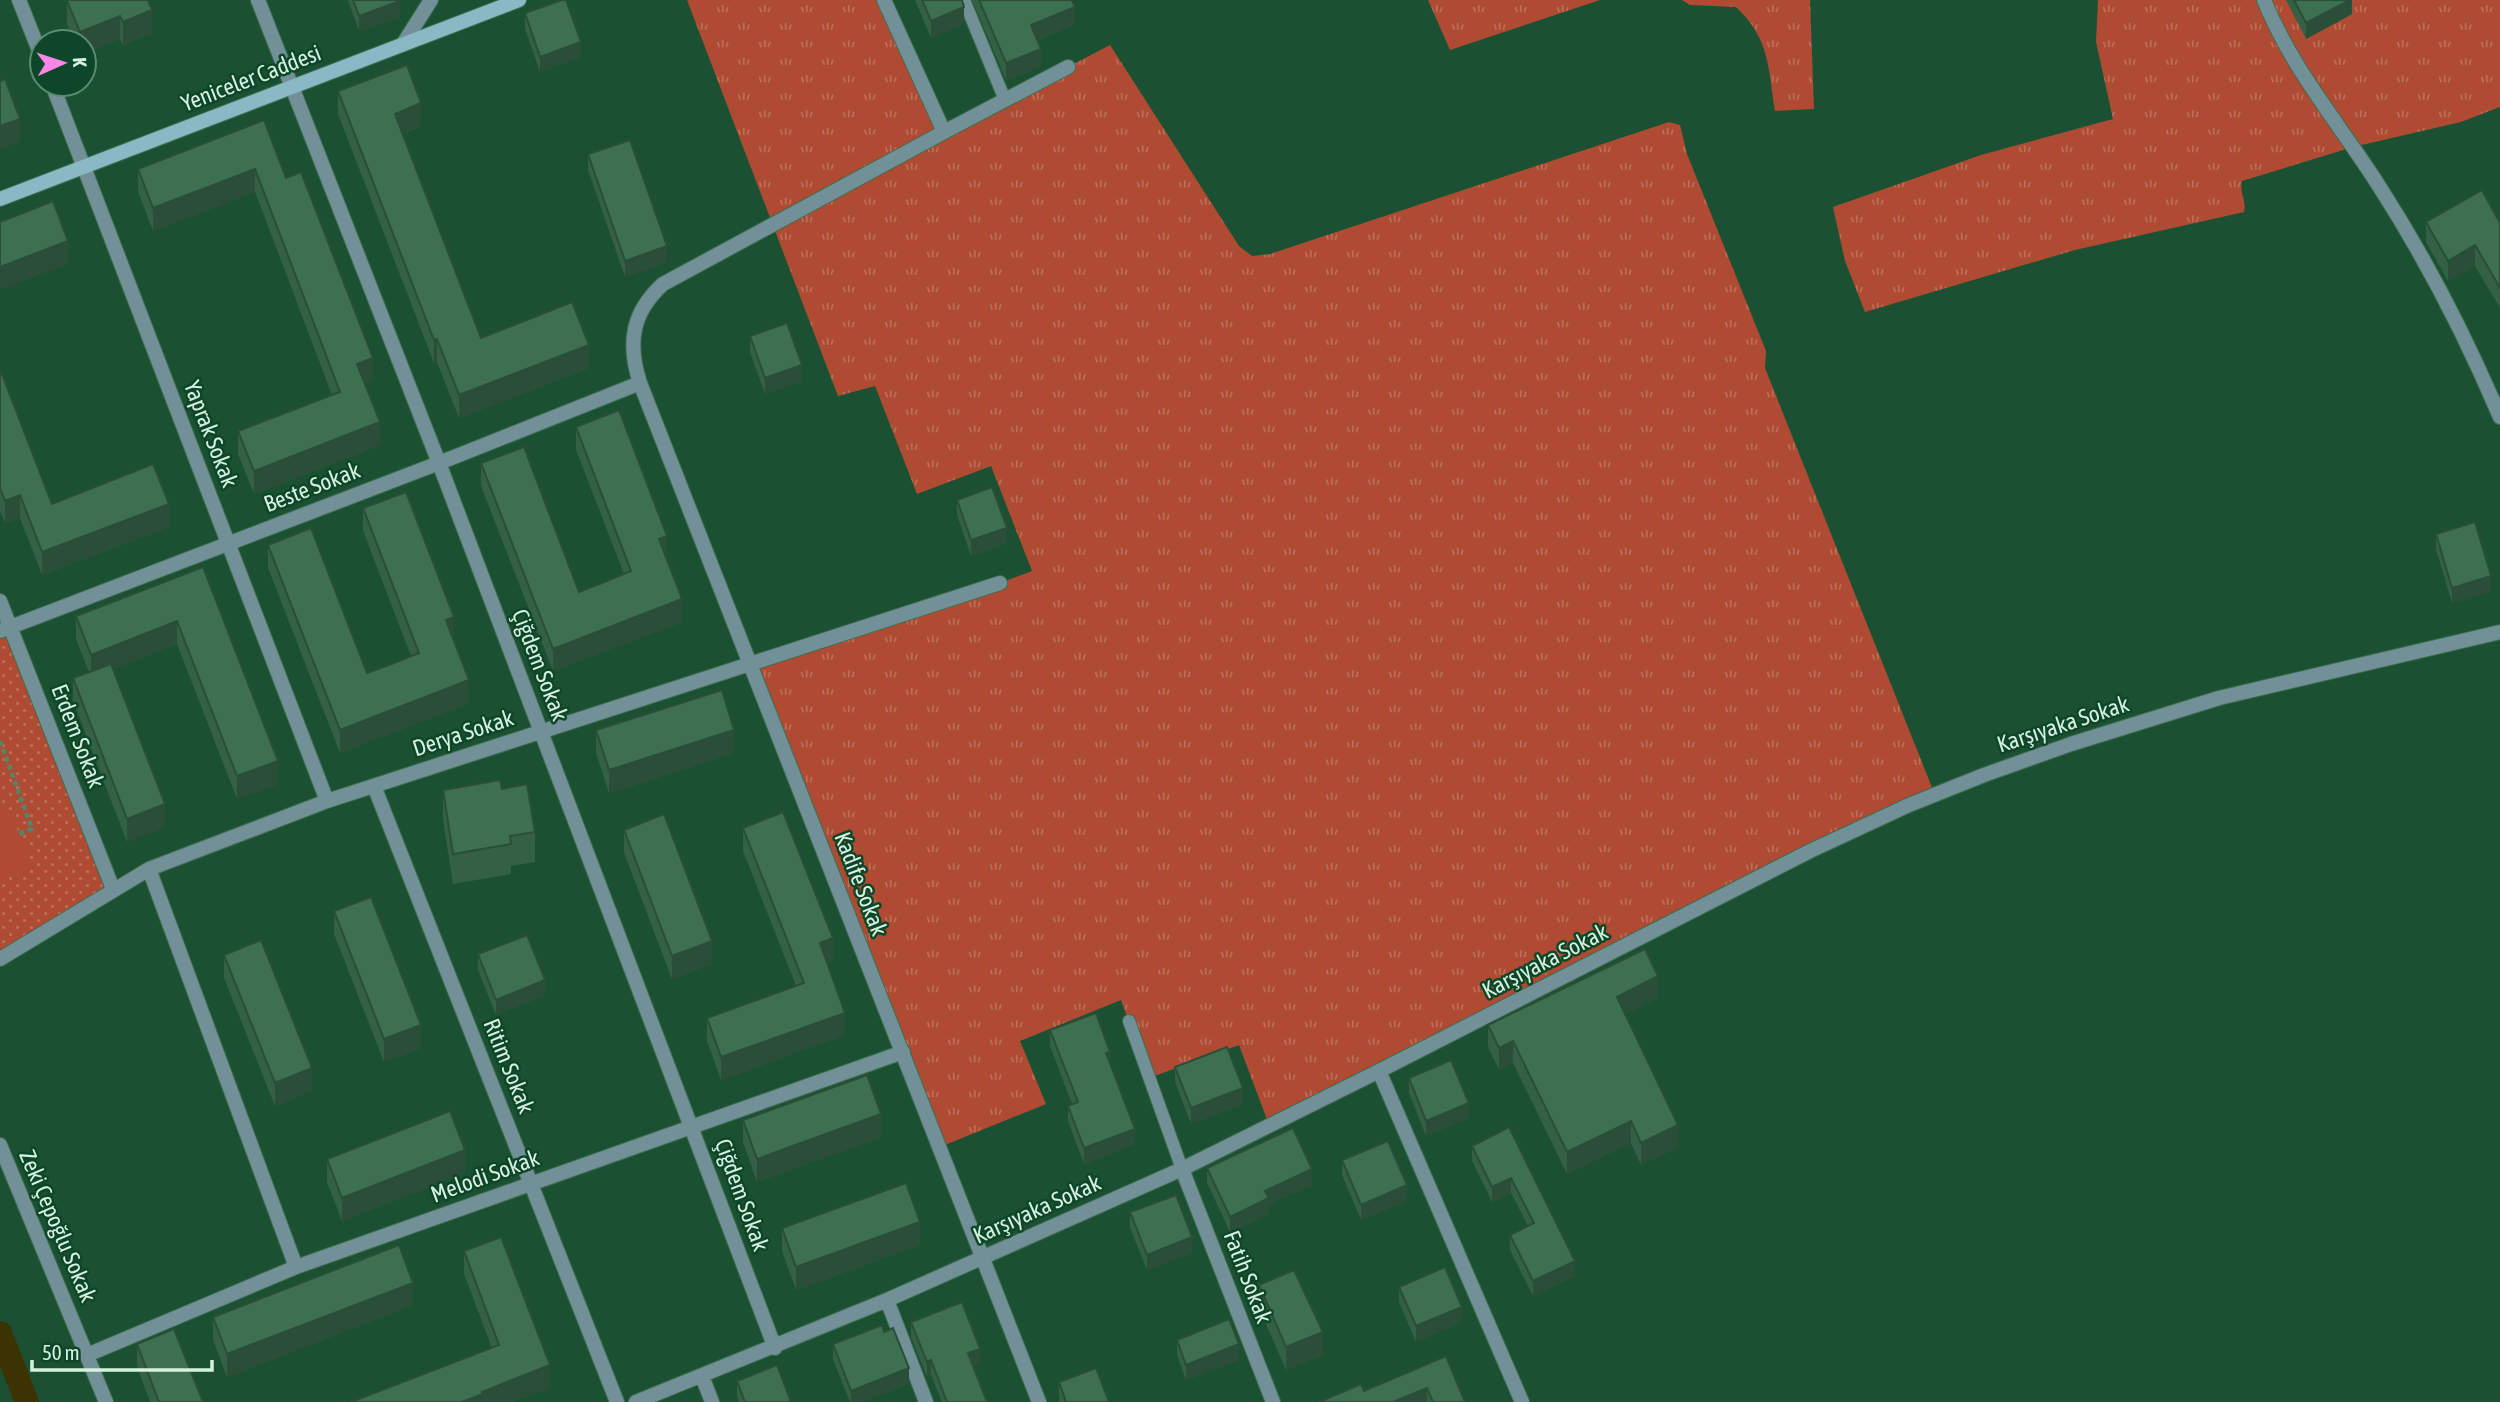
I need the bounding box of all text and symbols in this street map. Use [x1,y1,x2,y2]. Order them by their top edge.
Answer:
north arrow [28,28,98,98]
street label: Yeniceler Caddesi [177,39,325,117]
text: K [69,57,91,68]
street label: Yaprak Sokak [179,377,243,491]
street label: Beste Sokak [260,457,364,517]
street label: Çiğdem Sokak [507,605,573,725]
street label: Erdem Sokak [46,680,110,792]
street label: Karşıyaka Sokak [1994,690,2132,758]
street label: Derya Sokak [409,704,517,762]
street label: Kadife Sokak [829,828,893,940]
street label: Karşıyaka Sokak [1478,918,1612,1004]
street label: Ritim Sokak [478,1015,540,1117]
street label: Çiğdem Sokak [710,1135,774,1255]
street label: Melodi Sokak [427,1144,543,1208]
street label: Zeki Çepoğlu Sokak [14,1146,102,1306]
street label: Karşıyaka Sokak [969,1169,1105,1249]
street label: Fatih Sokak [1218,1227,1278,1327]
scale bar [32,1328,212,1372]
text: 50 m [42,1340,80,1364]

